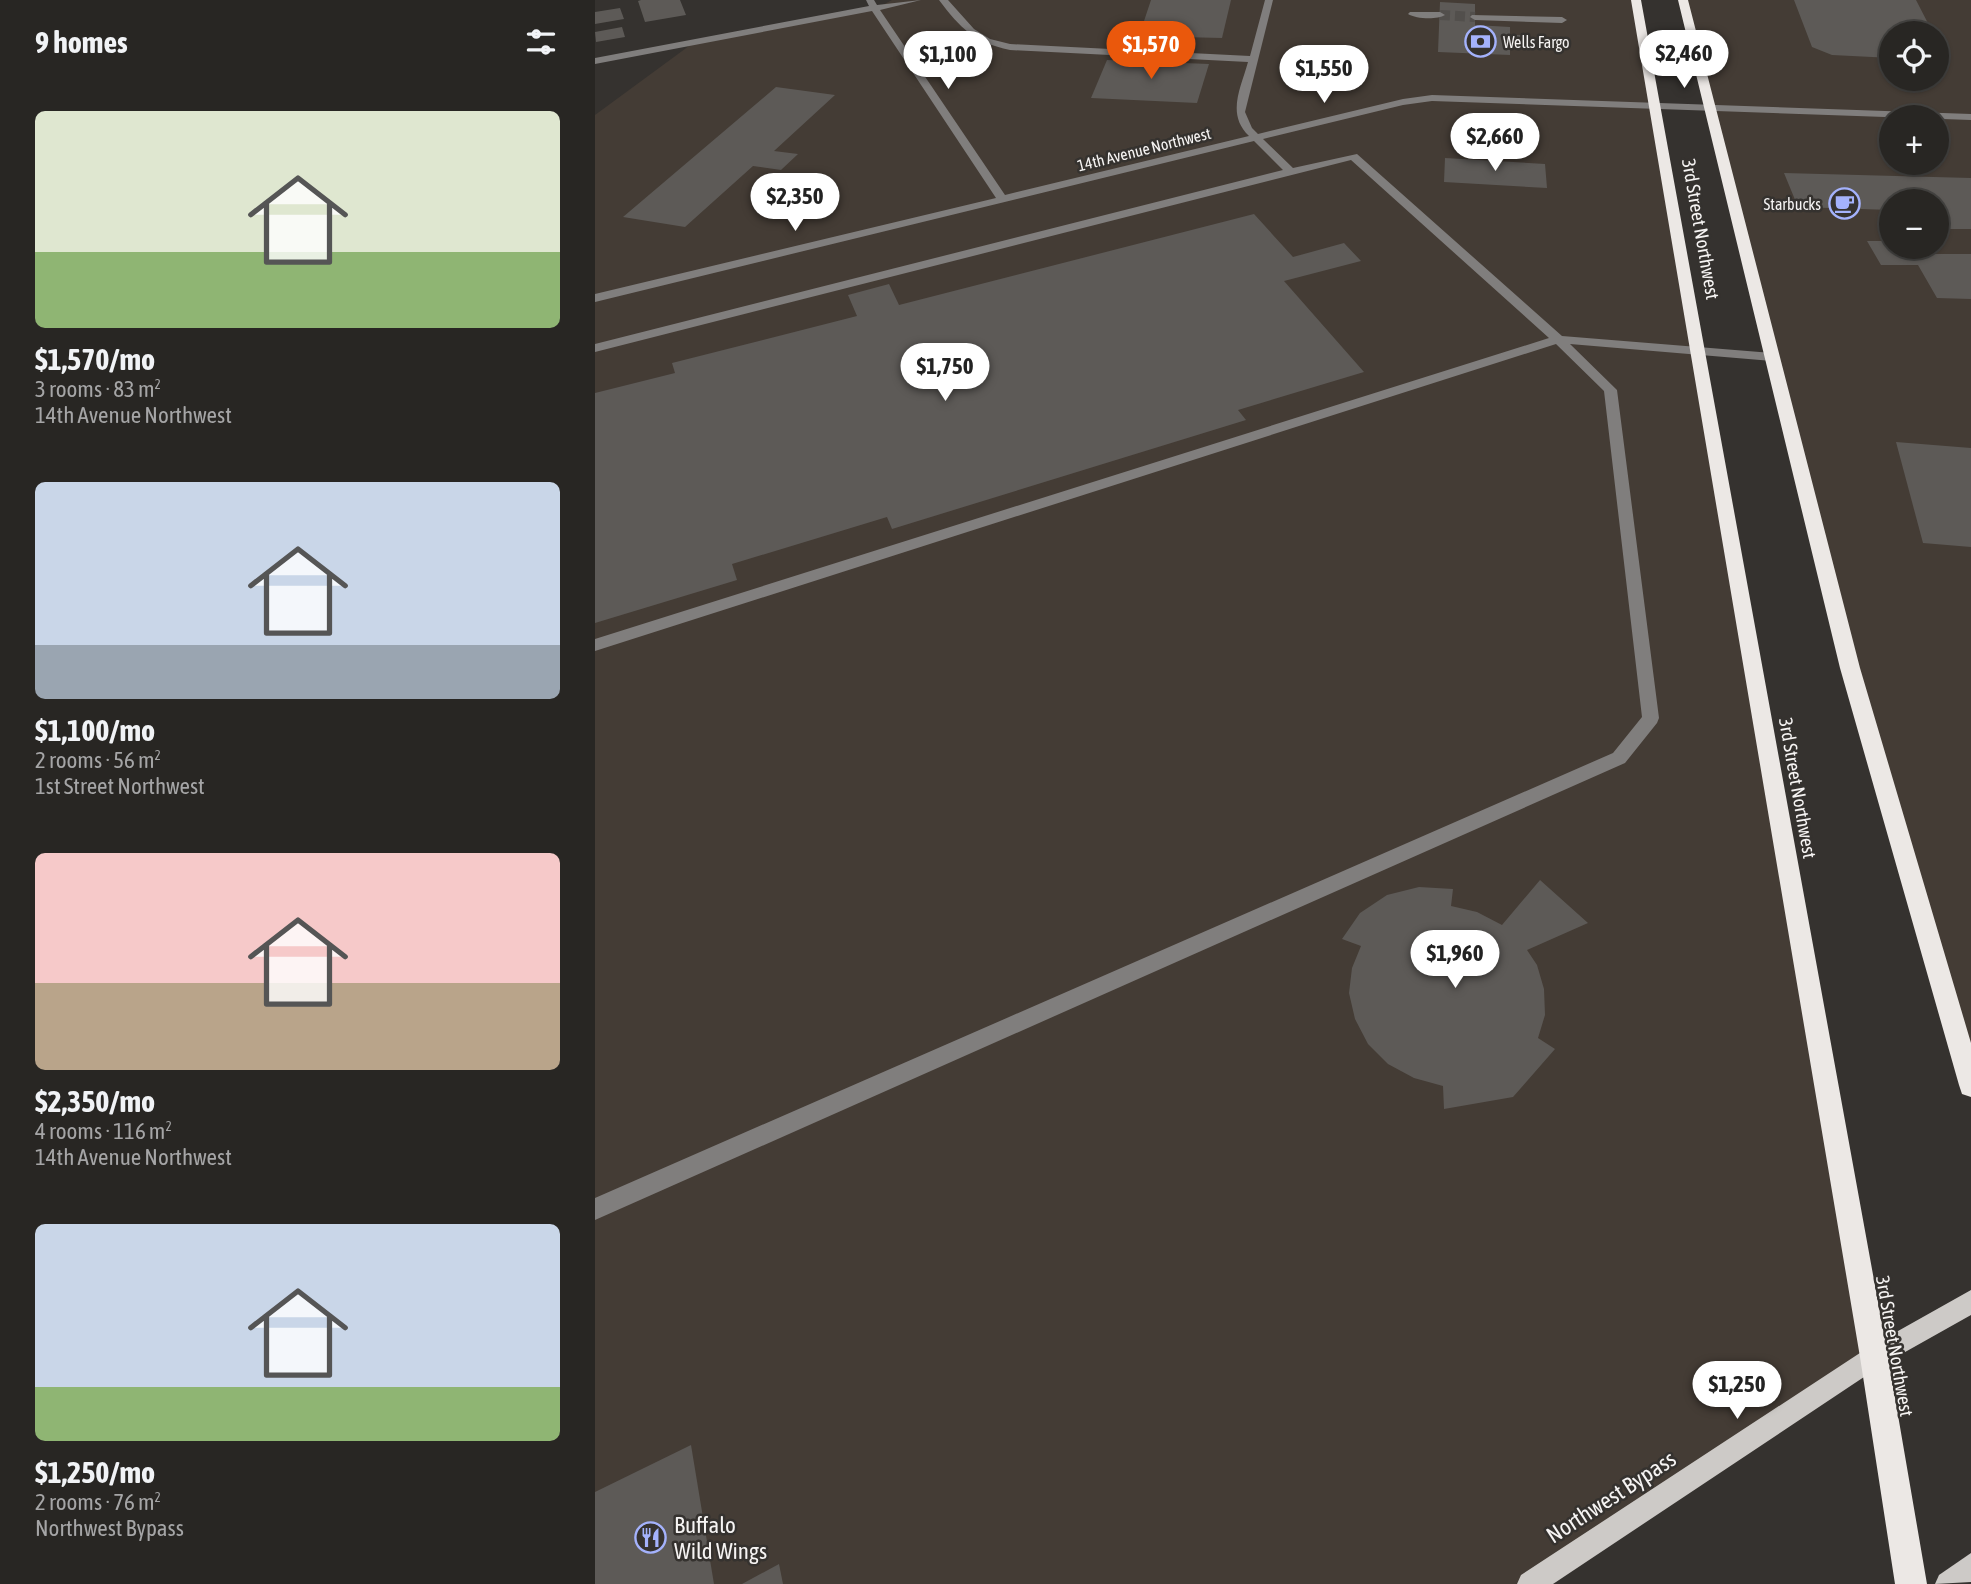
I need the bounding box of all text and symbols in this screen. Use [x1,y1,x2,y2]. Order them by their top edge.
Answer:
map controls [1879,21,1949,259]
button: locate [1879,21,1949,91]
pin: $1,570 [1094,22,1208,81]
icon: filters [522,23,560,61]
text: 9 homes [35,25,128,59]
bank icon: Wells Fargo [1463,25,1497,59]
text: $1,570 [1123,31,1180,57]
pin: $2,460 [1627,31,1741,90]
pin: $1,100 [891,32,1005,91]
place label: Wells Fargo [1503,33,1570,52]
text: $2,460 [1656,40,1713,66]
text: $1,100 [920,41,977,67]
pin: $1,550 [1267,46,1381,105]
text: $1,550 [1296,55,1353,81]
button: + [1879,105,1949,175]
pin: $2,660 [1438,114,1552,173]
text: $2,660 [1467,123,1524,149]
street label: 14th Avenue Northwest [1075,124,1213,174]
icon: home [235,157,361,283]
street label: 3rd Street Northwest [1678,157,1724,301]
pin: $2,350 [738,174,852,233]
text: $2,350 [767,183,824,209]
cafe icon: Starbucks [1827,187,1861,221]
button: − [1879,189,1949,259]
place label: Starbucks [1764,195,1821,213]
text: $1,570/mo [35,342,155,376]
pin: $1,750 [888,344,1002,403]
text: $1,750 [917,353,974,379]
text: 3 rooms · 83 m² [35,376,161,402]
text: 14th Avenue Northwest [35,402,232,428]
icon: home [235,528,361,654]
text: $1,100/mo [35,713,155,747]
street label: 3rd Street Northwest [1775,716,1821,860]
text: 2 rooms · 56 m² [35,747,161,773]
text: 1st Street Northwest [35,773,205,799]
icon: home [235,899,361,1025]
pin: $1,960 [1398,930,1512,990]
text: $1,960 [1427,940,1484,966]
text: $2,350/mo [35,1084,155,1118]
text: 4 rooms · 116 m² [35,1118,172,1144]
text: 14th Avenue Northwest [35,1144,232,1170]
icon: home [235,1270,361,1396]
street label: 3rd Street Northwest [1872,1274,1918,1418]
pin: $1,250 [1680,1362,1794,1421]
text: $1,250 [1709,1371,1766,1397]
street label: Northwest Bypass [1542,1446,1680,1548]
text: $1,250/mo [35,1455,155,1489]
text: 2 rooms · 76 m² [35,1489,161,1515]
place label: Buffalo Wild Wings [674,1512,767,1564]
text: Northwest Bypass [35,1515,184,1541]
restaurant icon: Buffalo Wild Wings [634,1521,668,1555]

